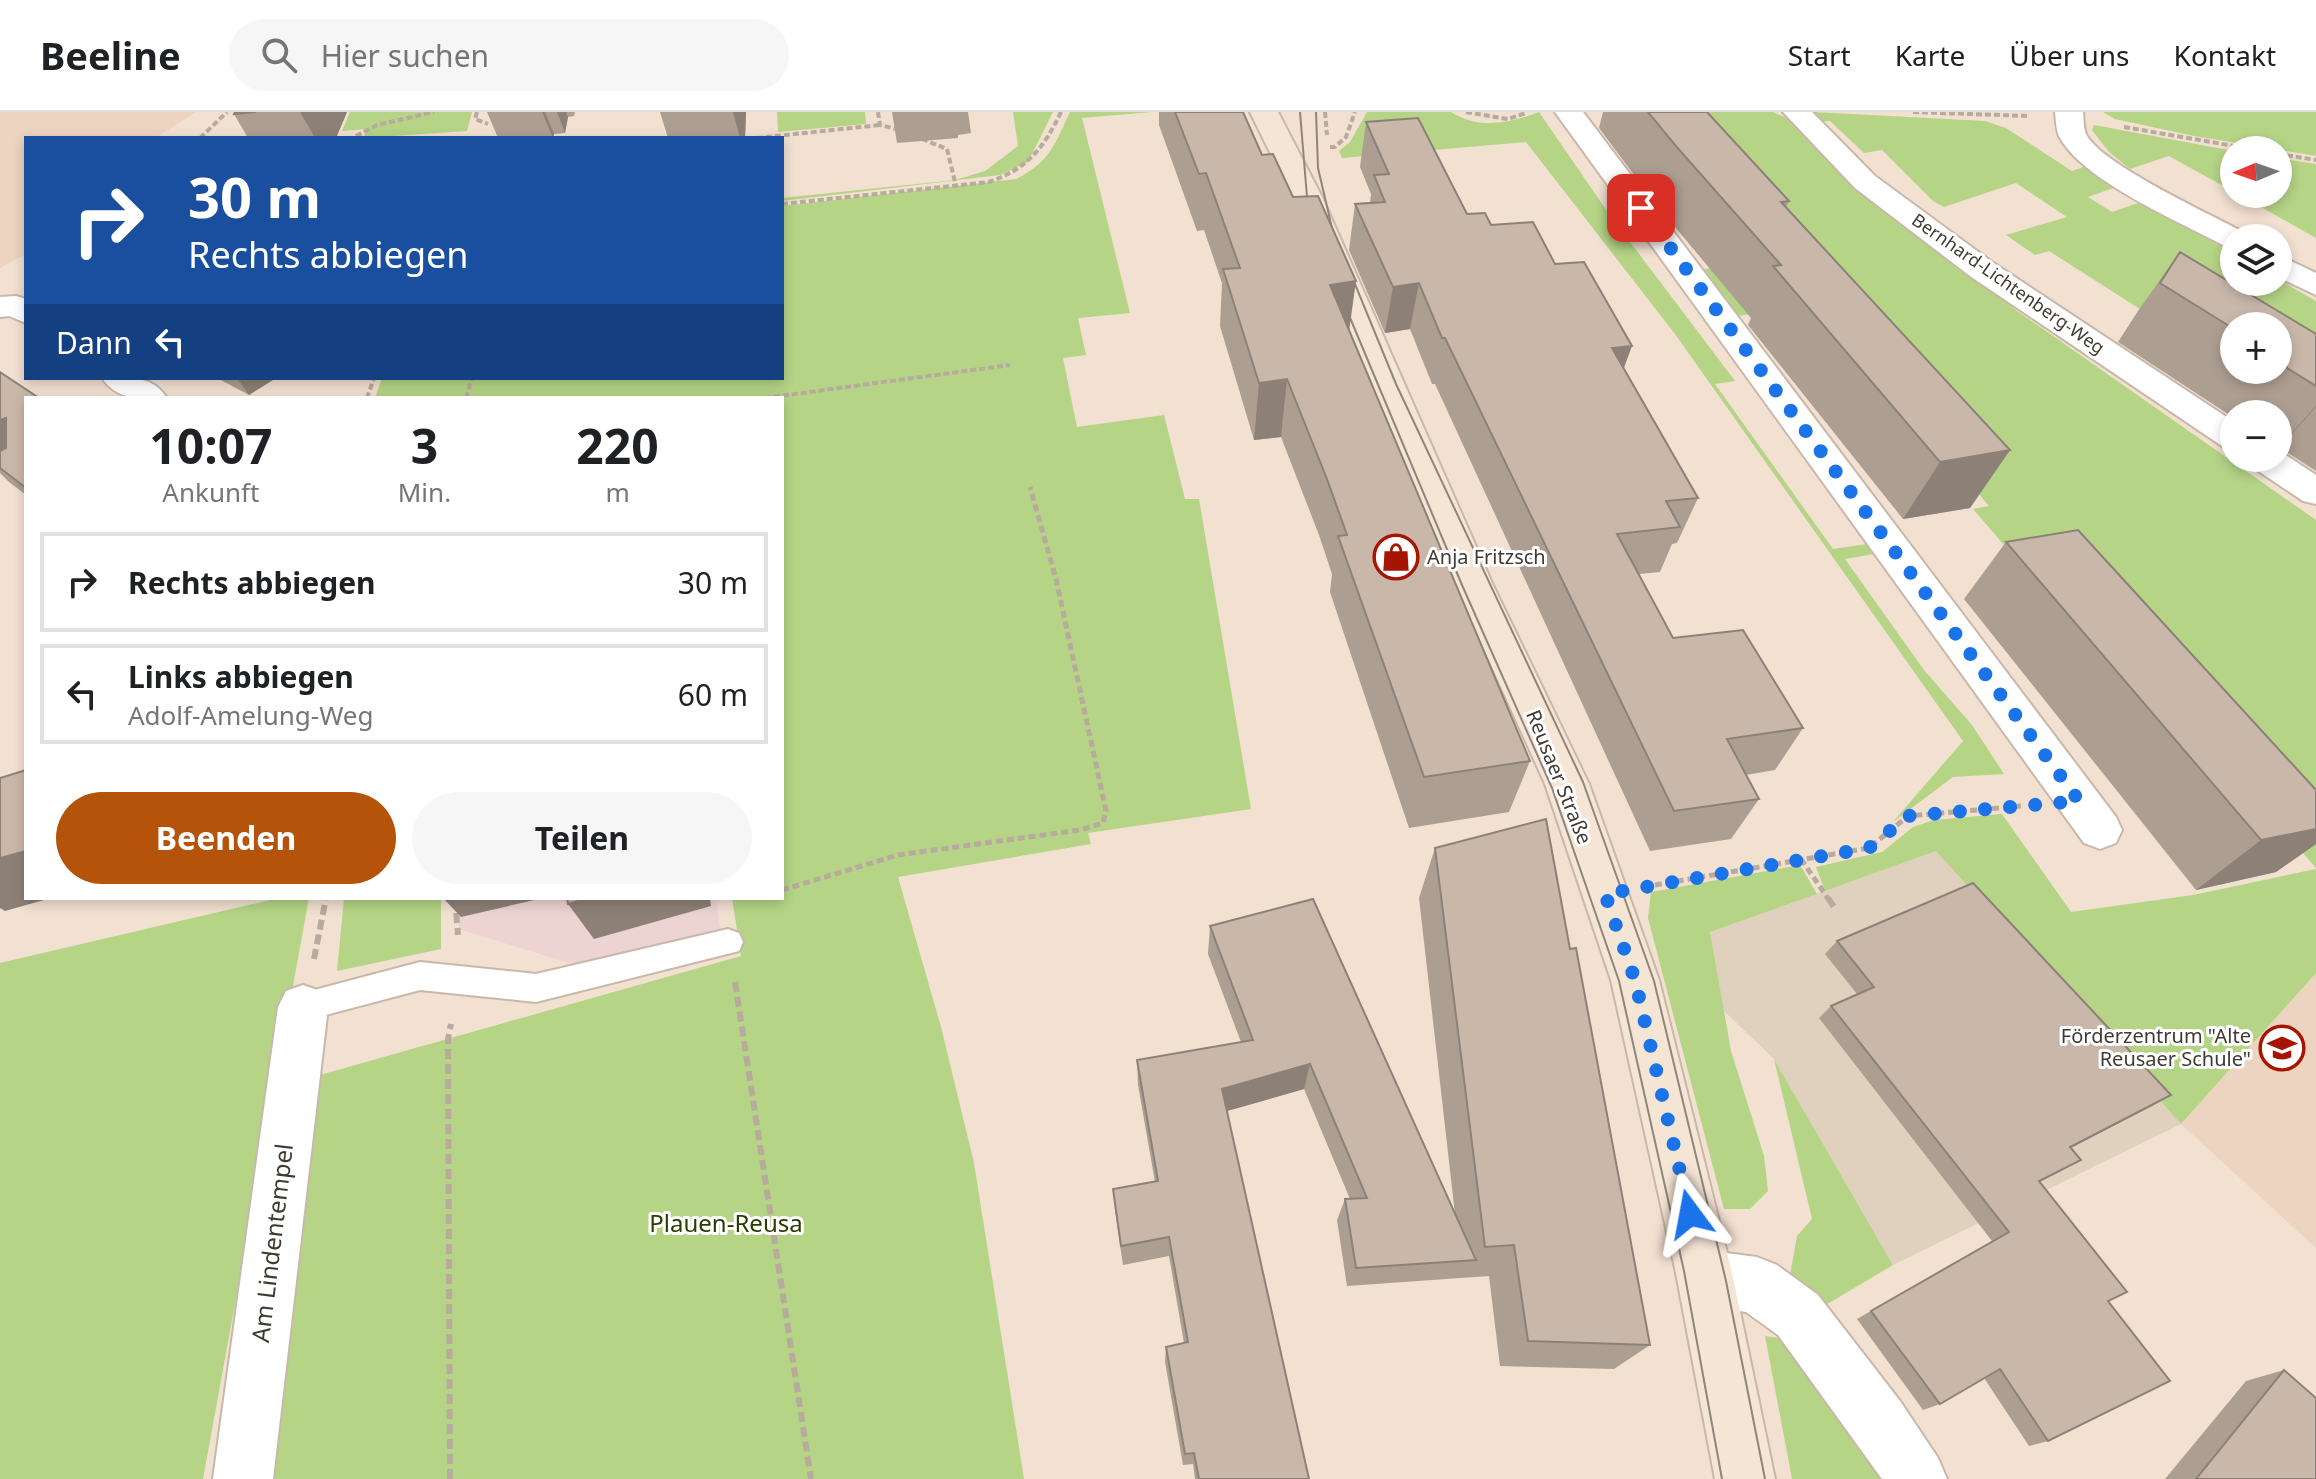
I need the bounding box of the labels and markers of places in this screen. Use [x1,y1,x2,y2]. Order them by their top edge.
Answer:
pin [1607,174,1675,242]
shop icon: Anja Fritzsch [1372,533,1420,581]
place label: Anja Fritzsch [1427,543,1546,570]
place label: Förderzentrum "Alte Reusaer Schule" [2061,1022,2251,1072]
school or university icon: Förderzentrum "Alte Reusaer Schule" [2258,1024,2306,1072]

